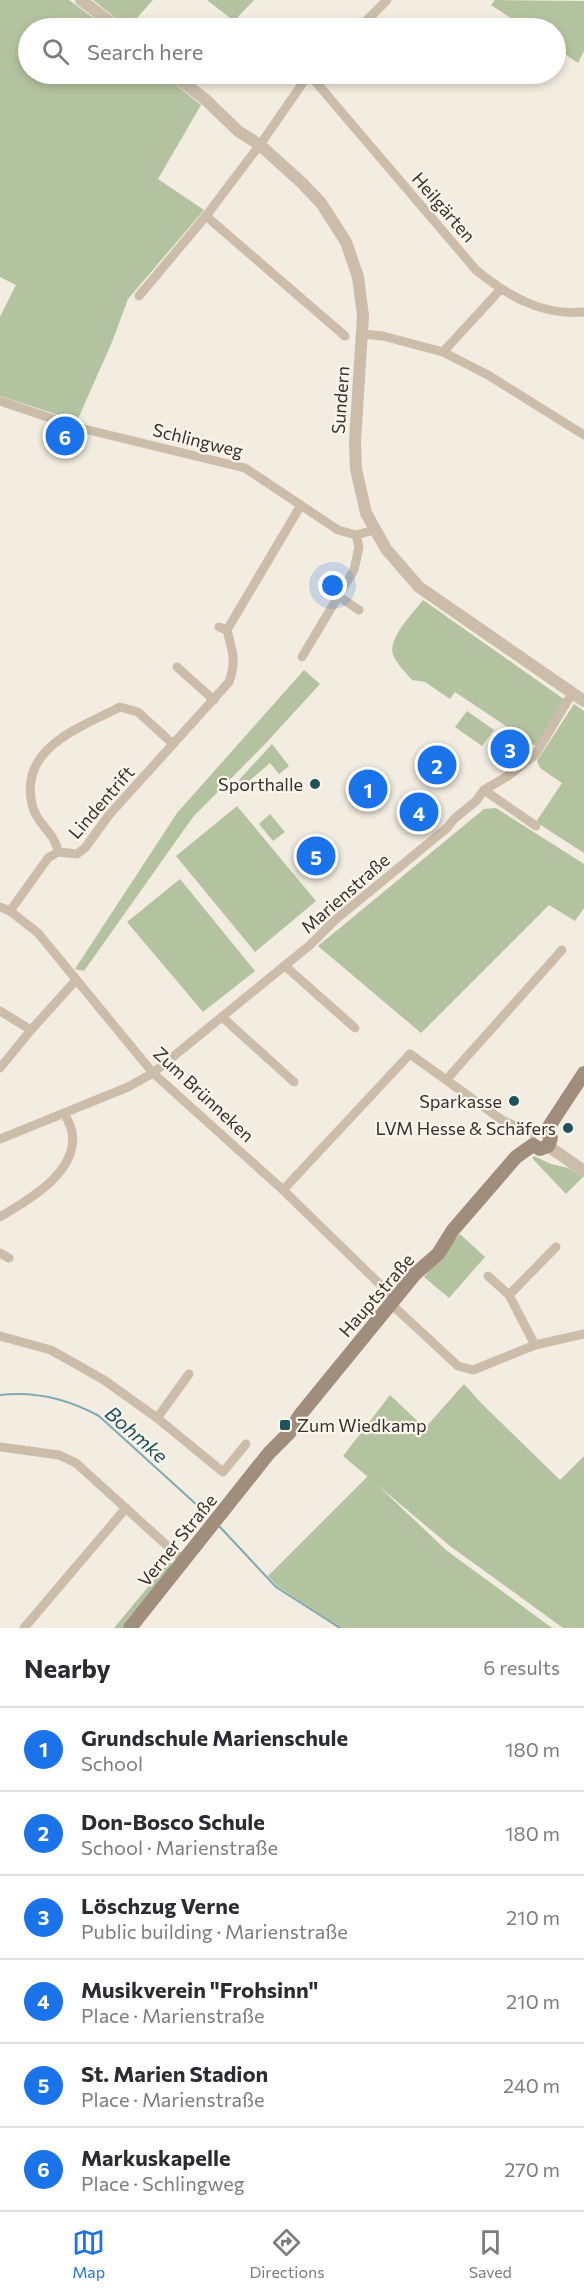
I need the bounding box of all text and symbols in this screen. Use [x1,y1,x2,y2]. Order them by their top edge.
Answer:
search box [18,18,566,84]
icon: search [39,35,72,68]
text: Search here [87,38,203,65]
street label: Heilgärten [408,168,480,246]
street label: Sundern [327,365,353,435]
pin: 6 [46,414,84,458]
street label: Schlingweg [151,418,246,462]
your location [318,571,347,600]
pin: 3 [490,726,530,771]
pin: 2 [418,742,456,788]
street label: Lindentrift [63,761,139,843]
pin: 1 [348,766,388,812]
place label: Sporthalle [218,773,303,795]
marker: Sporthalle [308,777,322,791]
pin: 4 [400,790,438,834]
pin: 5 [296,834,336,878]
street label: Marienstraße [296,848,394,938]
street label: Zum Brünneken [149,1042,259,1146]
place label: Sparkasse [419,1090,502,1112]
marker: Sparkasse [507,1094,521,1108]
place label: LVM Hesse & Schäfers [376,1117,556,1139]
marker: LVM Hesse & Schäfers [561,1121,575,1135]
street label: Hauptstraße [334,1249,418,1341]
water label: Bohmke [101,1400,173,1468]
place label: Zum Wiedkamp [297,1414,427,1436]
marker: Zum Wiedkamp [278,1418,292,1432]
street label: Verner Straße [133,1489,221,1591]
text: Nearby [24,1652,111,1683]
text: 6 results [483,1655,560,1679]
text: Grundschule Marienschule [81,1724,348,1751]
text: 1 [39,1737,48,1761]
text: 180 m [505,1737,560,1761]
text: School [81,1751,143,1775]
text: Don-Bosco Schule [81,1808,265,1835]
text: 2 [38,1821,49,1845]
text: 180 m [505,1821,560,1845]
text: School · Marienstraße [81,1835,278,1859]
text: Löschzug Verne [81,1892,240,1919]
text: 3 [38,1905,49,1929]
text: 210 m [506,1905,560,1929]
text: Public building · Marienstraße [81,1919,348,1943]
text: Musikverein "Frohsinn" [81,1976,318,2003]
text: 4 [37,1989,50,2013]
text: 210 m [506,1989,560,2013]
text: Place · Marienstraße [81,2003,265,2027]
text: St. Marien Stadion [81,2060,268,2087]
text: 5 [38,2073,49,2097]
text: 240 m [503,2073,560,2097]
text: Place · Marienstraße [81,2087,265,2111]
text: Markuskapelle [81,2144,230,2171]
text: 6 [37,2157,50,2181]
text: 270 m [504,2157,560,2181]
text: Place · Schlingweg [81,2171,245,2195]
tab: Map [72,2226,105,2281]
tab: Directions [249,2226,324,2281]
tab: Saved [469,2226,512,2281]

